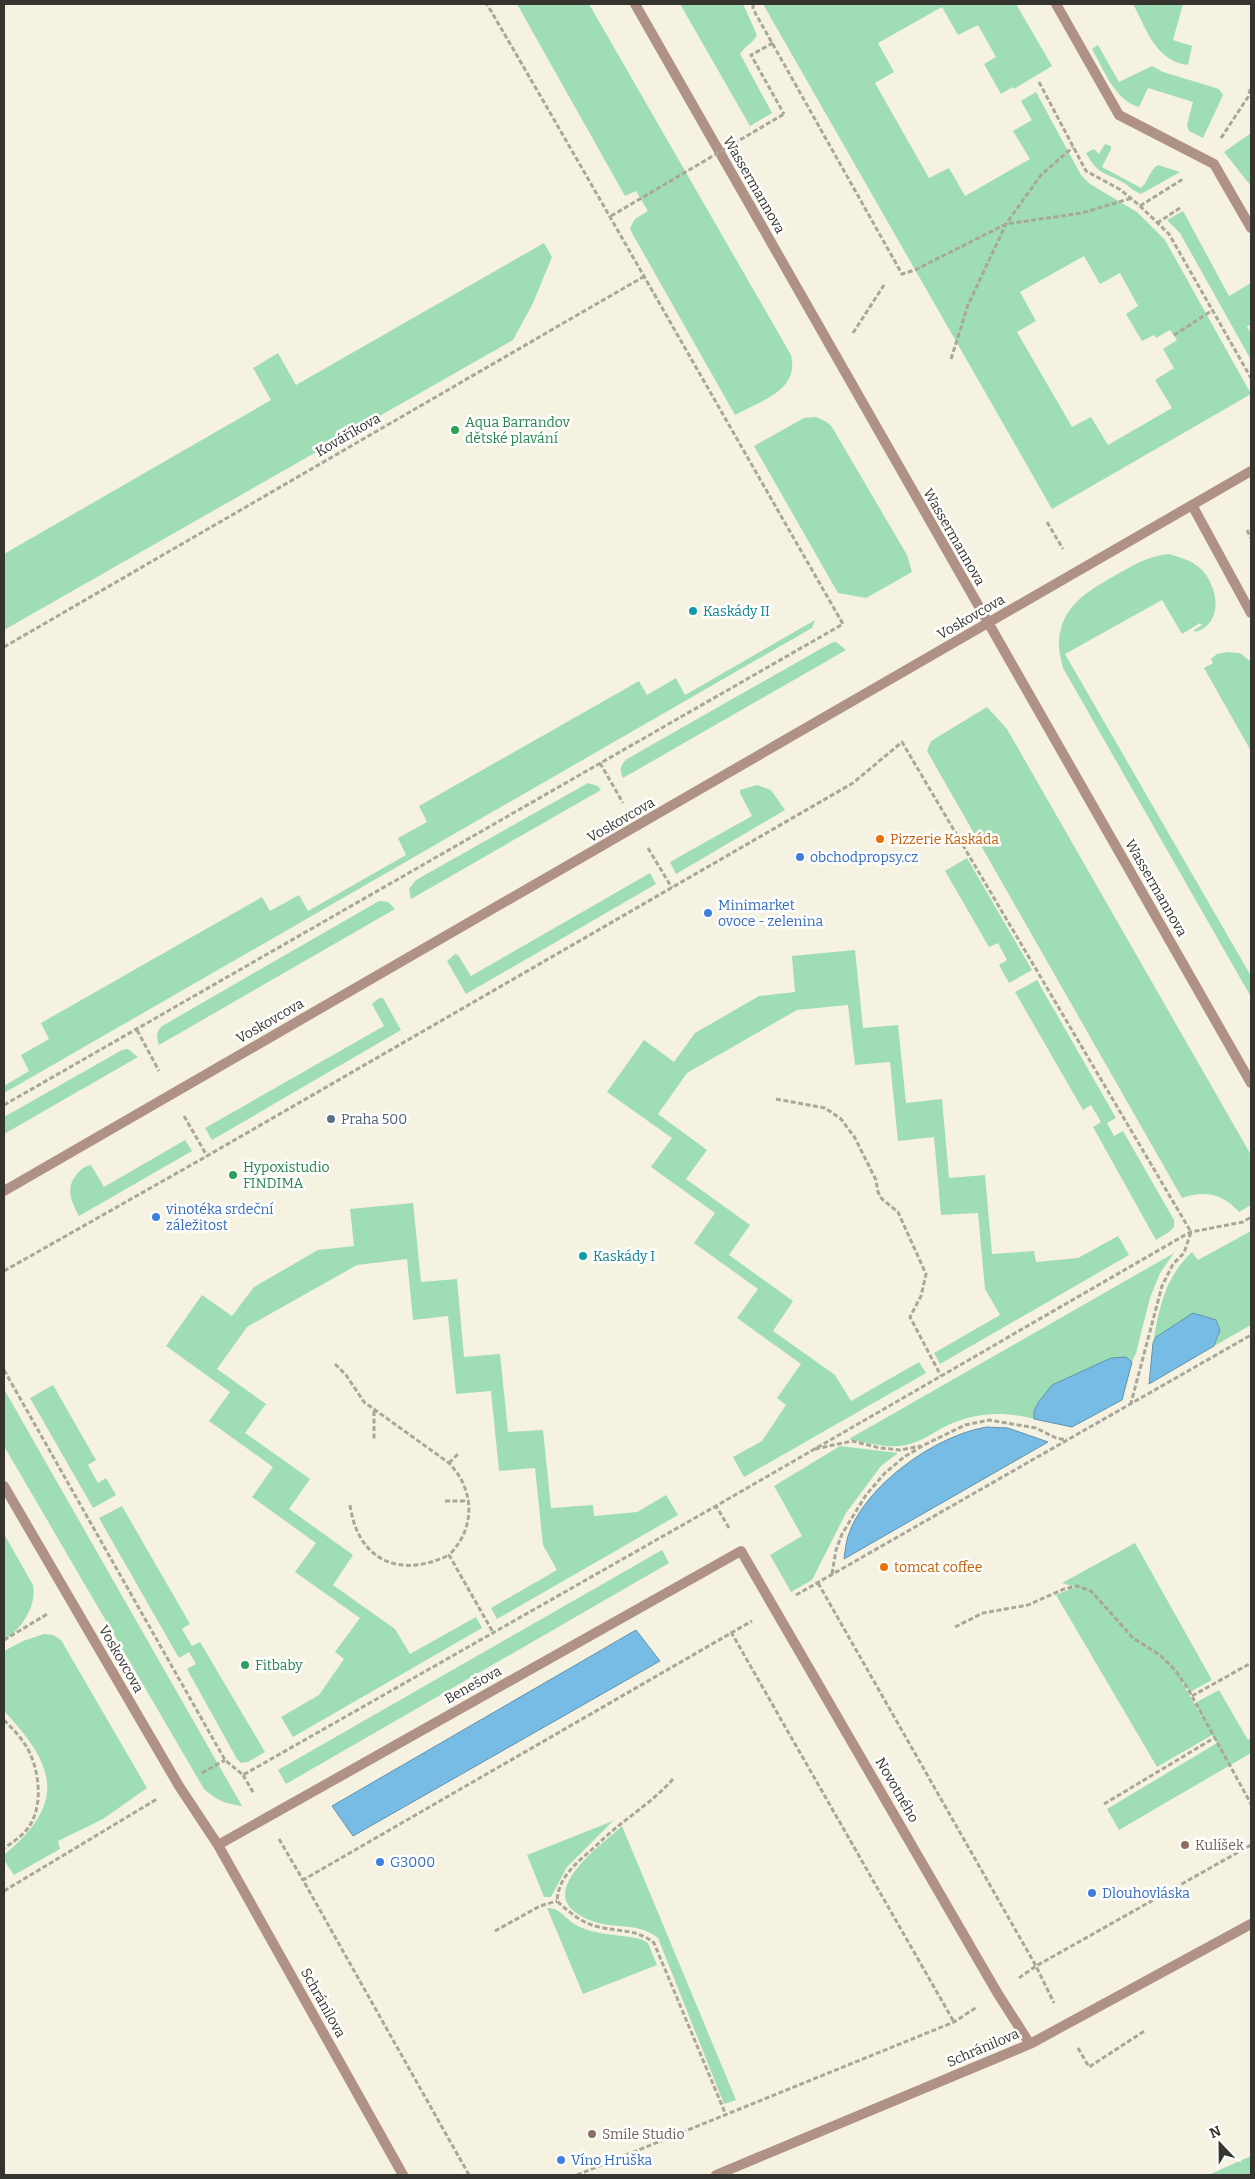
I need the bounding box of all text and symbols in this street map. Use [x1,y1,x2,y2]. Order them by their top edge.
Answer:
street label: Wassermannova [719,133,789,237]
street label: Kováříkova [312,409,384,460]
place label: Aqua Barrandov dětské plavání [465,414,571,447]
marker: Aqua Barrandov dětské plavání [449,424,461,436]
street label: Wassermannova [919,485,989,589]
street label: Voskovcova [934,591,1008,643]
place label: Kaskády II [703,603,770,620]
marker: Kaskády II [687,605,699,617]
street label: Voskovcova [584,794,658,846]
place label: Pizzerie Kaskáda [890,831,999,848]
marker: Pizzerie Kaskáda [874,833,886,845]
street label: Wassermannova [1121,836,1191,940]
place label: obchodpropsy.cz [810,849,919,866]
marker: obchodpropsy.cz [794,851,806,863]
place label: Minimarket ovoce - zelenina [718,897,824,930]
marker: Minimarket ovoce - zelenina [702,907,714,919]
street label: Voskovcova [233,995,307,1047]
place label: Praha 500 [341,1111,407,1128]
marker: Praha 500 [325,1113,337,1125]
place label: Hypoxistudio FINDIMA [243,1159,330,1192]
marker: Hypoxistudio FINDIMA [227,1169,239,1181]
place label: vinotéka srdeční záležitost [165,1201,274,1234]
marker: vinotéka srdeční záležitost [150,1211,162,1223]
place label: Kaskády I [593,1248,655,1265]
marker: Kaskády I [577,1250,589,1262]
place label: tomcat coffee [894,1559,982,1576]
marker: tomcat coffee [878,1561,890,1573]
street label: Voskovcova [95,1622,147,1696]
place label: Fitbaby [255,1657,303,1674]
marker: Fitbaby [239,1659,251,1671]
street label: Benešova [442,1662,505,1708]
street label: Novotného [872,1754,922,1826]
place label: Kulíšek [1195,1837,1244,1854]
marker: Kulíšek [1179,1839,1191,1851]
place label: G3000 [390,1854,435,1871]
marker: G3000 [374,1856,386,1868]
place label: Dlouhovláska [1102,1885,1190,1902]
marker: Dlouhovláska [1086,1887,1098,1899]
street label: Schránilova [297,1965,349,2041]
street label: Schránilova [944,2025,1022,2071]
north arrow [1195,2119,1245,2169]
text: N [1207,2122,1224,2142]
place label: Smile Studio [602,2126,684,2143]
marker: Smile Studio [586,2128,598,2140]
place label: Víno Hruška [571,2152,652,2169]
marker: Víno Hruška [555,2154,567,2166]

